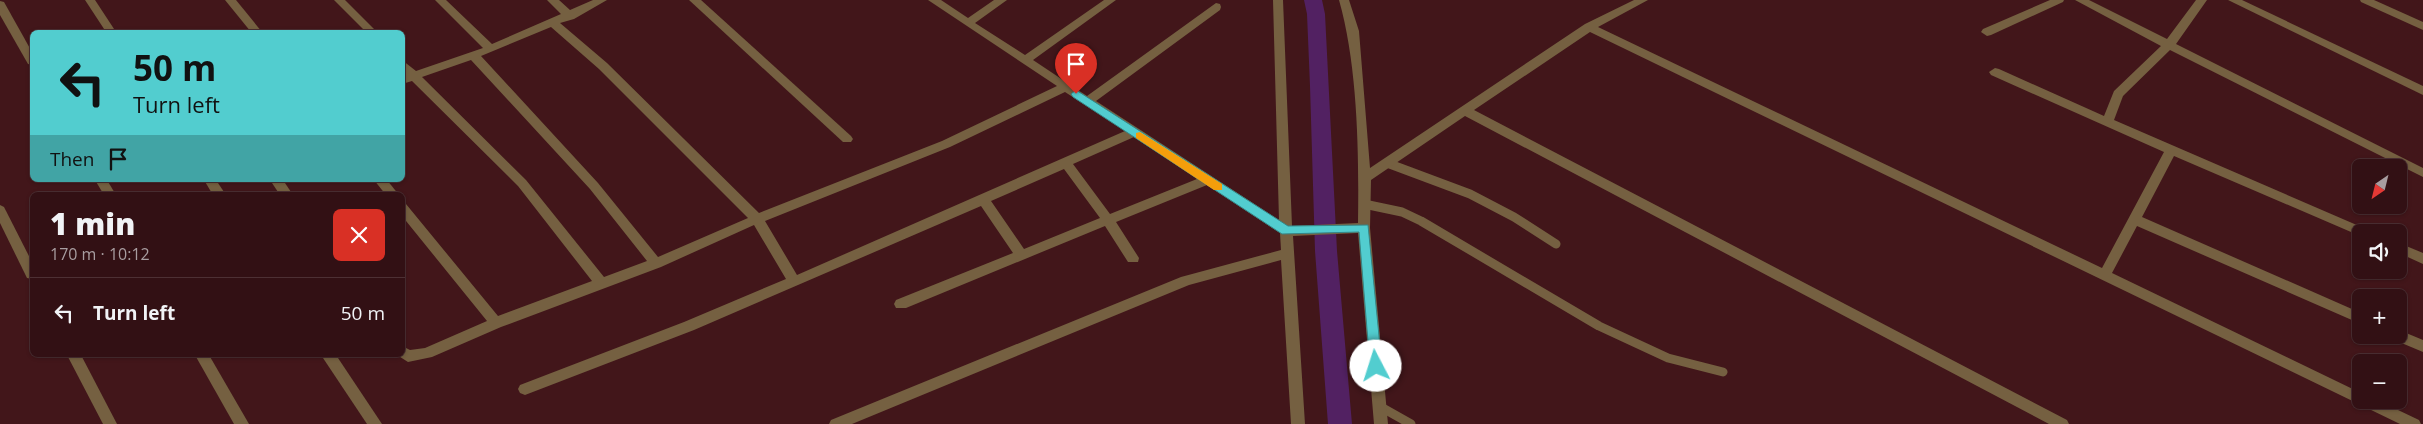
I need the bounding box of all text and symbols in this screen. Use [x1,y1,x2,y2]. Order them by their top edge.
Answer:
pin [1055,43,1097,94]
text: 50 m [133,44,216,91]
icon: left [50,50,115,115]
icon: arrive [1062,50,1090,78]
text: Turn left [133,89,220,119]
icon: arrive [104,145,132,173]
text: Then [50,146,94,172]
north arrow [2352,159,2408,214]
map controls [2352,159,2407,409]
text: 1 min [50,203,135,244]
button: close [333,209,385,261]
button: sound [2352,224,2407,279]
text: 170 m · 10:12 [50,243,150,265]
button: + [2352,289,2407,344]
icon: left [50,299,78,327]
text: Turn left [93,300,175,326]
text: 50 m [341,300,385,326]
position arrow [1349,339,1401,391]
button: − [2352,354,2407,409]

